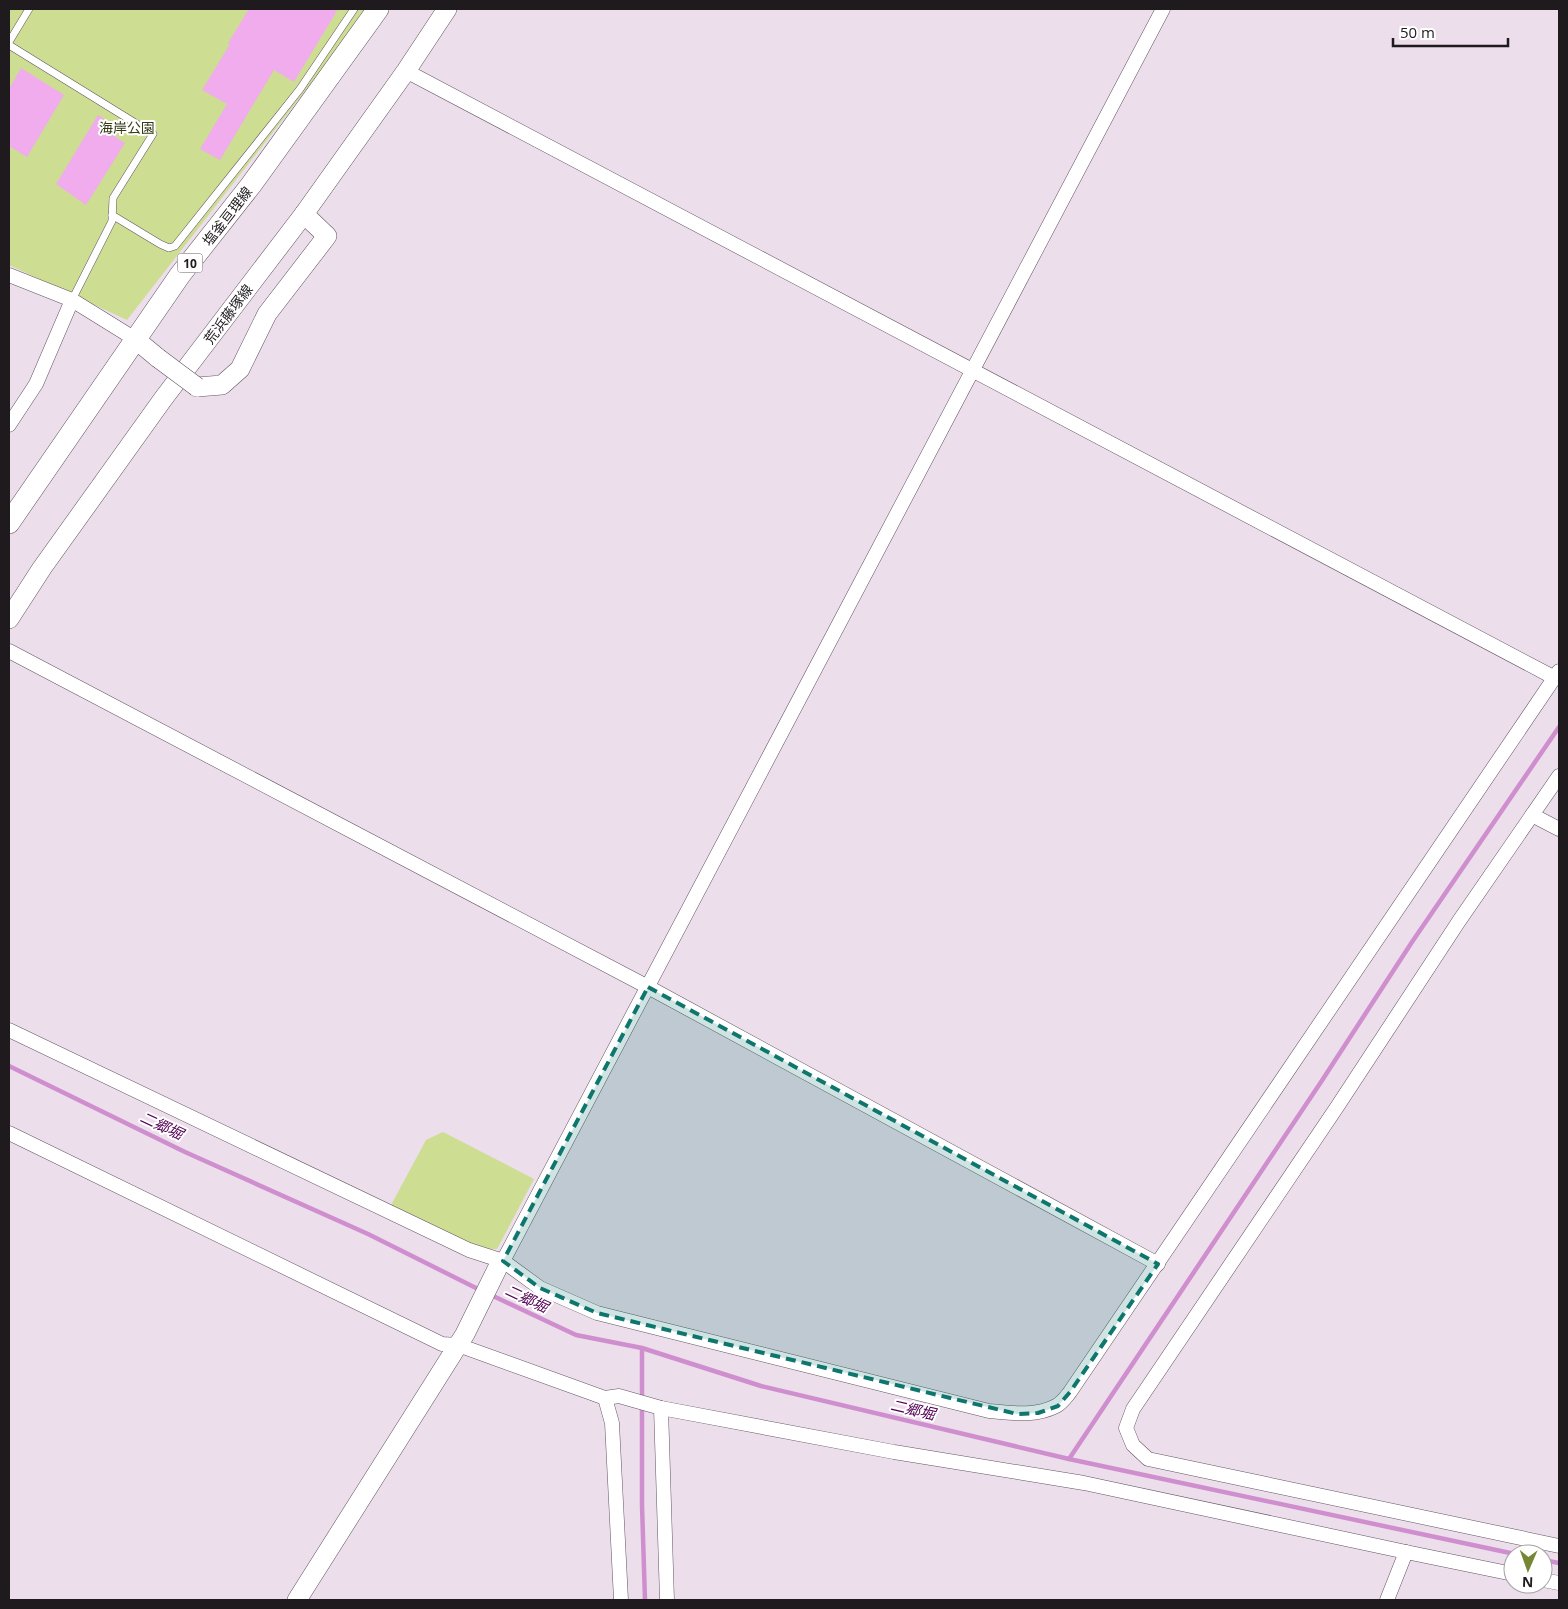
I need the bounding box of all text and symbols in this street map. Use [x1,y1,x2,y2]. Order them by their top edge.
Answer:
scale bar [1393,15,1508,47]
text: 50 m [1400,22,1435,42]
park label: 海岸公園 [99,118,155,137]
street label: 塩釜亘理線 [198,183,256,249]
road number: 10 [178,254,202,272]
street label: 荒浜藤塚線 [199,280,257,348]
water label: 二郷堀 [137,1106,188,1144]
water label: 二郷堀 [502,1279,553,1317]
water label: 二郷堀 [889,1394,939,1424]
north arrow [1503,1544,1553,1594]
text: N [1522,1573,1534,1592]

